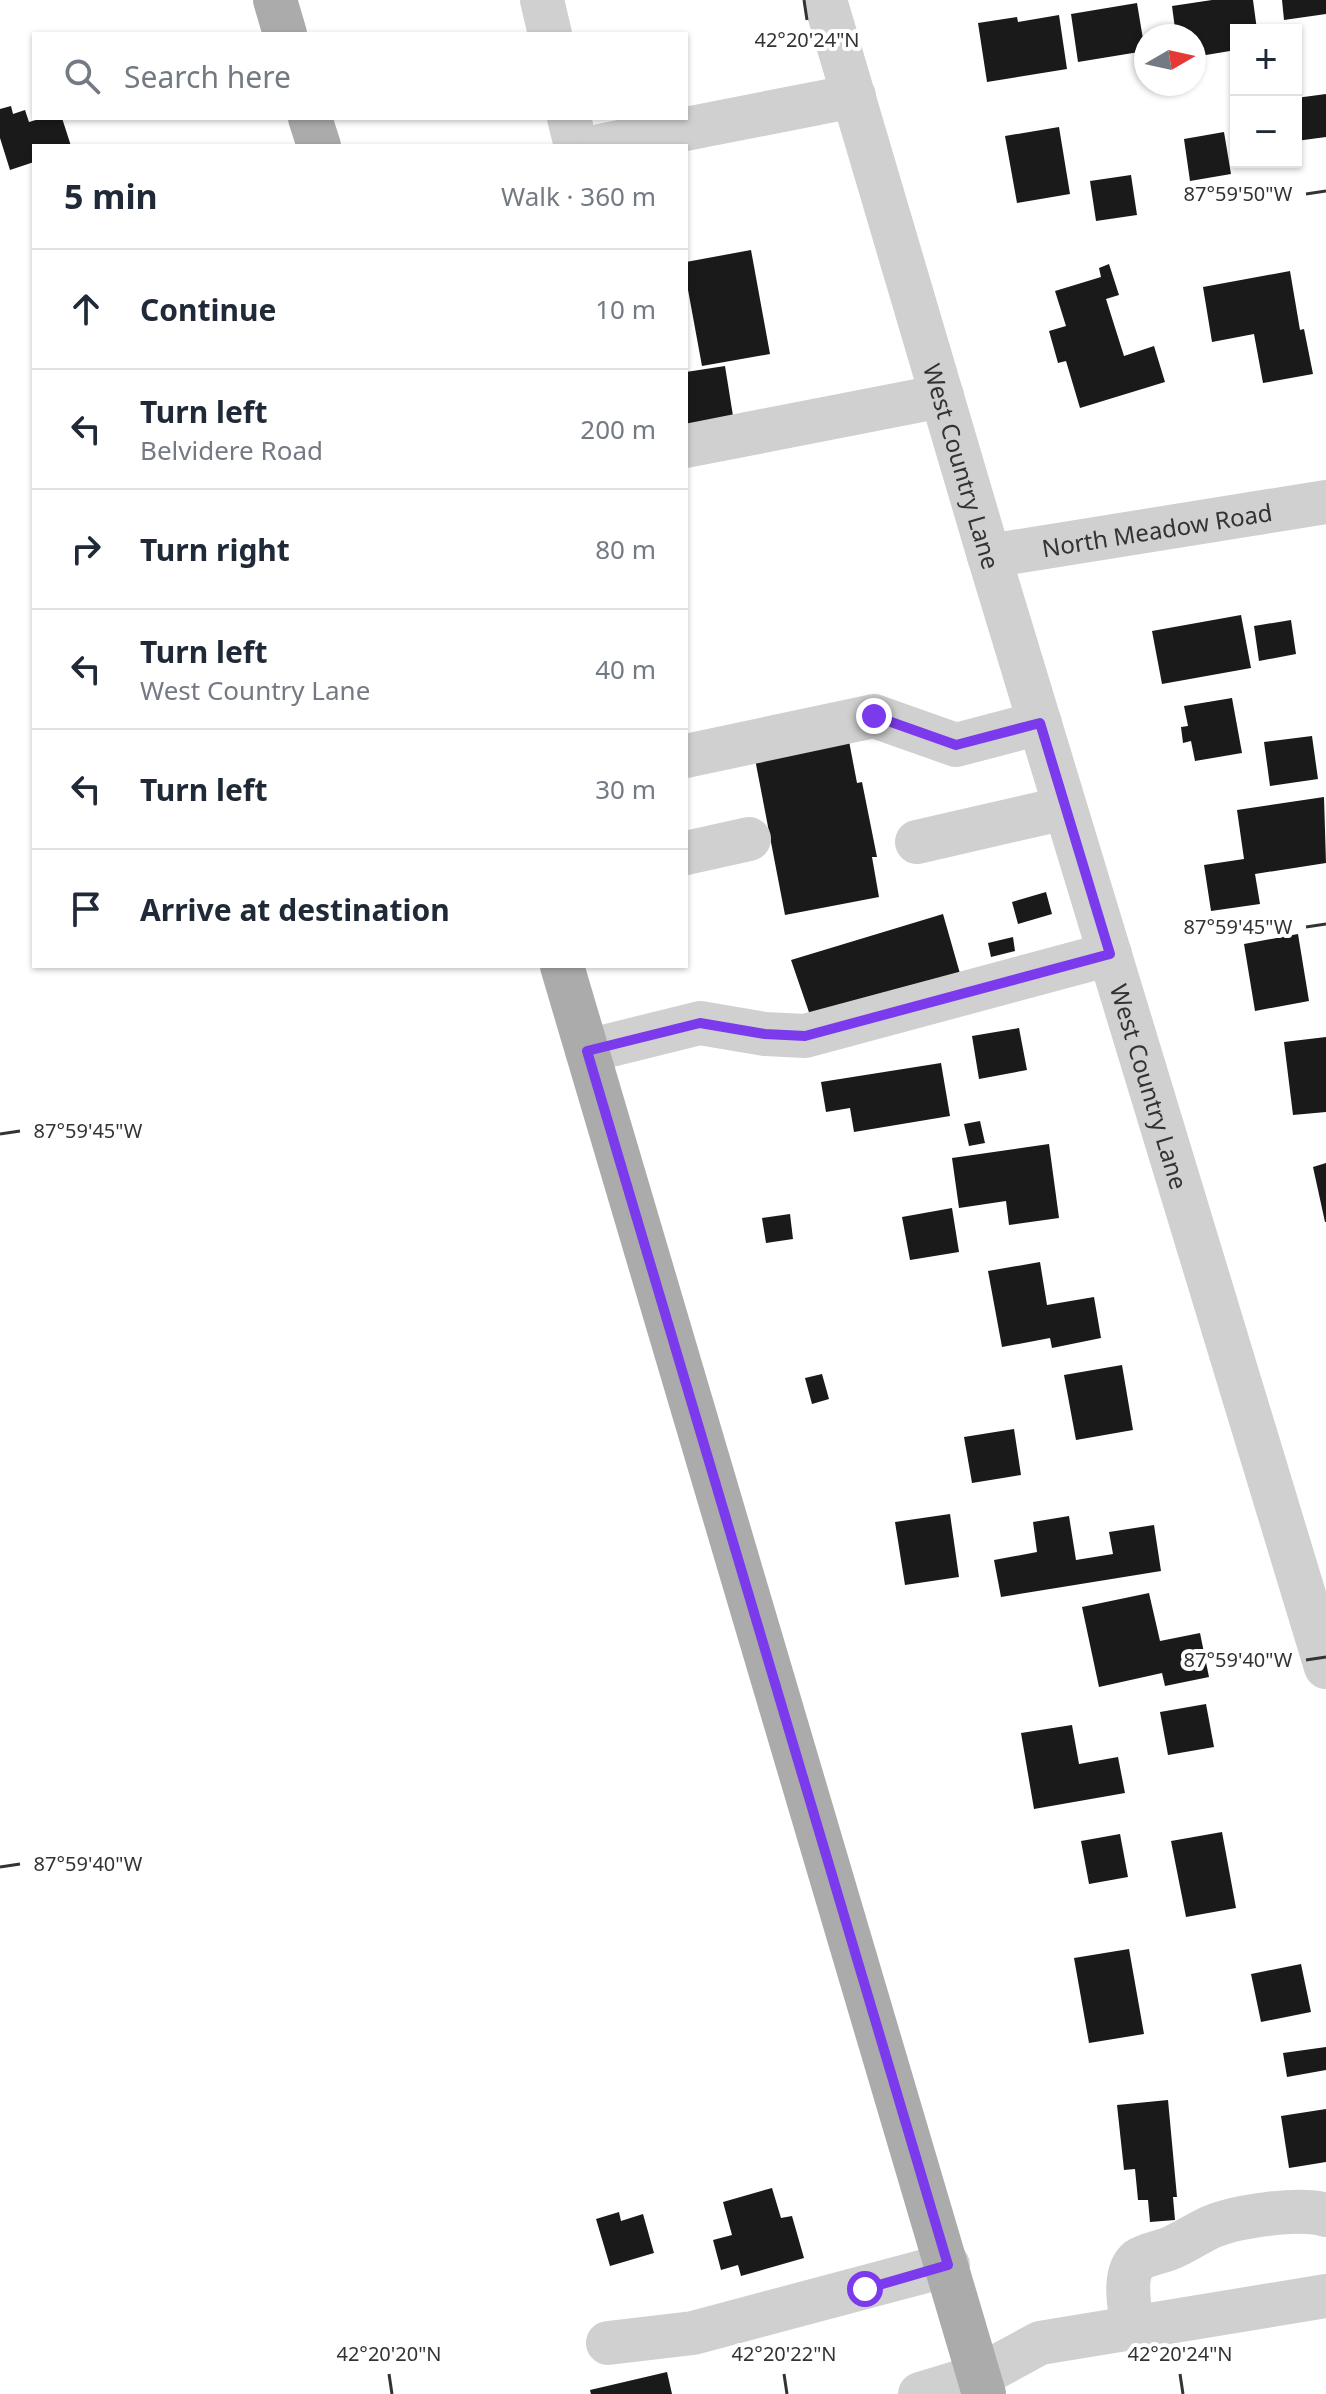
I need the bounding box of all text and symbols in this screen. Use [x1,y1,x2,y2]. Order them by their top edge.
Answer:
north arrow [1134,24,1206,96]
map controls [1230,24,1302,168]
button: + [1230,24,1302,96]
text: 42°20'24"N [754,26,860,53]
search box [32,32,688,120]
icon: search [60,54,104,98]
text: Search here [124,56,291,97]
button: − [1230,96,1302,168]
text: 5 min [64,173,158,219]
text: Walk · 360 m [501,178,656,214]
text: 87°59'50"W [1184,180,1293,207]
icon: ahead [64,287,108,331]
text: Continue [140,289,276,330]
text: 10 m [595,291,656,327]
street label: West Country Lane [917,359,1008,573]
text: Turn left [140,391,268,432]
icon: left [64,407,108,451]
text: 200 m [580,411,656,447]
text: Belvidere Road [140,432,323,468]
street label: North Meadow Road [1039,494,1274,564]
icon: right [64,527,108,571]
text: Turn right [140,529,290,570]
text: 80 m [595,531,656,567]
text: Turn left [140,631,268,672]
icon: left [64,647,108,691]
text: 40 m [595,651,656,687]
text: West Country Lane [140,672,370,708]
route end [856,698,892,734]
icon: left [64,767,108,811]
text: Turn left [140,769,268,810]
text: 30 m [595,771,656,807]
icon: arrive [64,887,108,931]
text: Arrive at destination [140,889,450,930]
text: 87°59'45"W [1184,913,1293,940]
street label: West Country Lane [1103,980,1197,1193]
text: 87°59'45"W [34,1117,143,1144]
text: 87°59'40"W [1184,1646,1293,1673]
text: 87°59'40"W [34,1850,143,1877]
route start [847,2271,883,2307]
text: 42°20'20"N [336,2340,442,2367]
text: 42°20'22"N [731,2340,837,2367]
text: 42°20'24"N [1127,2340,1233,2367]

